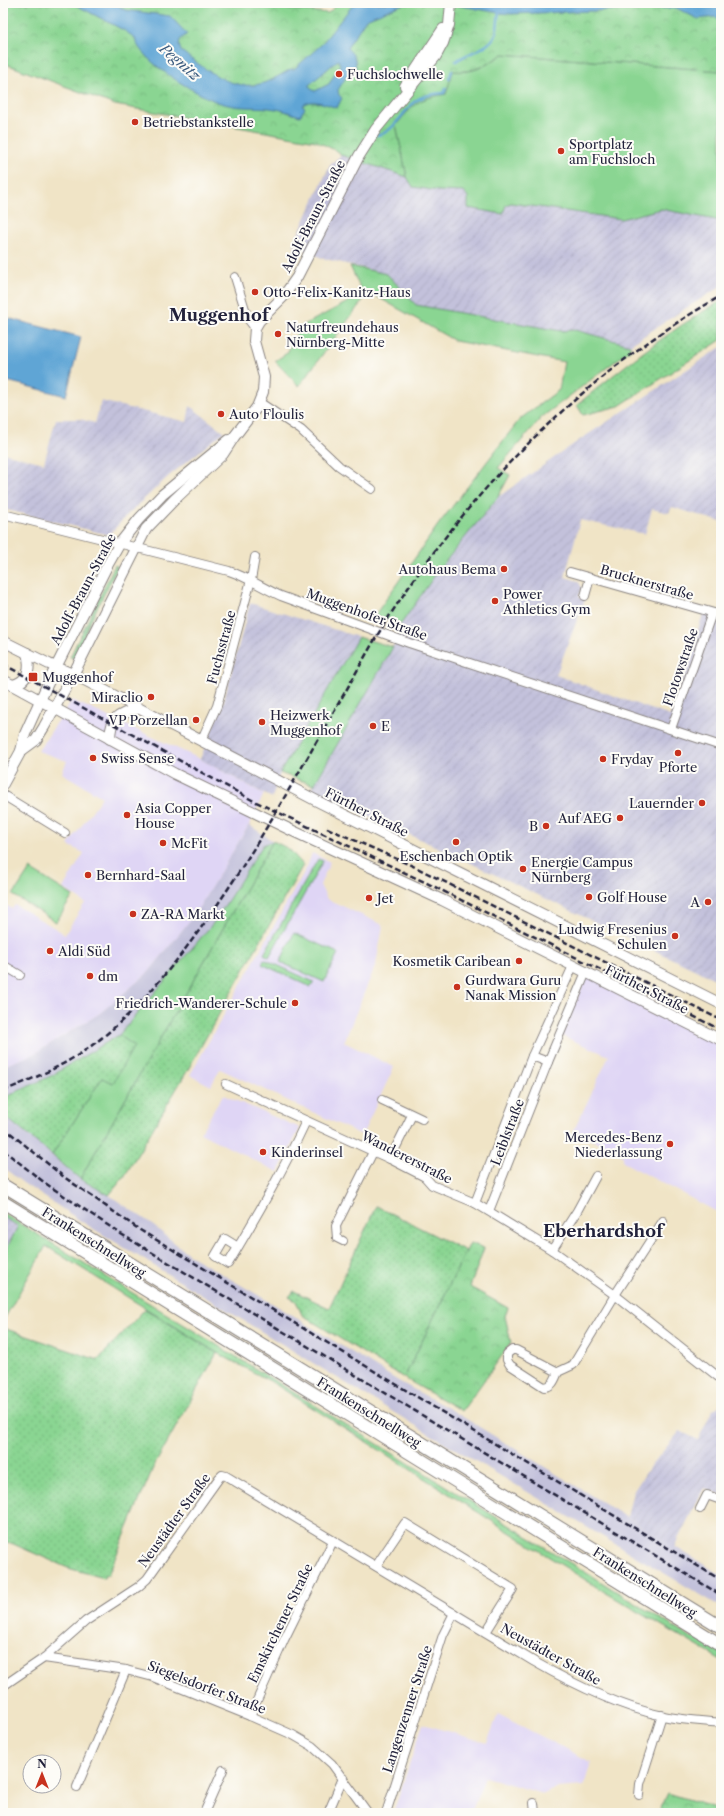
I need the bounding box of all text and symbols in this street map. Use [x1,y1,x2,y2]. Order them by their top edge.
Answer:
water label: Pegnitz [155,39,205,85]
place label: Fuchslochwelle [347,66,443,82]
marker: Fuchslochwelle [334,69,344,79]
place label: Betriebstankstelle [143,114,254,130]
marker: Betriebstankstelle [130,117,140,127]
place label: Sportplatz am Fuchsloch [569,136,655,167]
marker: Sportplatz am Fuchsloch [556,146,566,156]
street label: Adolf-Braun-Straße [277,157,348,276]
place label: Otto-Felix-Kanitz-Haus [263,284,411,300]
marker: Otto-Felix-Kanitz-Haus [250,287,260,297]
district label: Muggenhof [169,305,272,325]
place label: Naturfreundehaus Nürnberg-Mitte [286,319,399,350]
marker: Naturfreundehaus Nürnberg-Mitte [273,329,283,339]
place label: Auto Floulis [228,406,305,422]
marker: Auto Floulis [216,409,226,419]
street label: Adolf-Braun-Straße [46,531,119,648]
place label: Autohaus Bema [398,561,496,577]
street label: Brucknerstraße [598,561,696,603]
marker: Autohaus Bema [499,564,509,574]
street label: Muggenhofer Straße [304,585,430,643]
place label: Power Athletics Gym [502,586,591,617]
marker: Power Athletics Gym [490,596,500,606]
street label: Fuchsstraße [203,608,239,686]
street label: Flotowstraße [659,626,701,708]
place label: Muggenhof [42,669,114,685]
marker: Muggenhof [27,671,39,683]
place label: Miraclio [91,689,143,705]
marker: Miraclio [146,692,156,702]
place label: Heizwerk Muggenhof [270,707,342,738]
place label: VP Porzellan [108,712,188,728]
marker: VP Porzellan [191,715,201,725]
marker: Heizwerk Muggenhof [257,717,267,727]
place label: E [381,718,390,734]
marker: E [368,721,378,731]
marker: Pforte [673,748,683,758]
place label: Swiss Sense [101,750,174,766]
place label: Fryday [611,751,654,767]
marker: Swiss Sense [88,753,98,763]
marker: Fryday [598,754,608,764]
place label: Pforte [659,759,697,775]
street label: Fürther Straße [323,784,411,840]
place label: Lauernder [629,795,695,811]
marker: Lauernder [697,798,707,808]
place label: Asia Copper House [134,800,212,831]
marker: Asia Copper House [122,810,132,820]
place label: Auf AEG [557,810,613,826]
marker: Auf AEG [615,813,625,823]
place label: B [529,818,538,834]
marker: B [541,821,551,831]
place label: McFit [171,835,208,851]
marker: Eschenbach Optik [451,837,461,847]
marker: McFit [158,838,168,848]
place label: Eschenbach Optik [399,848,513,864]
place label: Energie Campus Nürnberg [531,854,633,885]
marker: Energie Campus Nürnberg [518,864,528,874]
place label: Bernhard-Saal [96,867,186,883]
marker: Bernhard-Saal [83,870,93,880]
place label: Golf House [597,889,667,905]
place label: Jet [375,890,394,906]
marker: Golf House [584,892,594,902]
marker: Jet [364,893,374,903]
place label: A [689,894,700,910]
marker: A [703,897,713,907]
place label: ZA-RA Markt [141,906,225,922]
marker: ZA-RA Markt [128,909,138,919]
place label: Ludwig Fresenius Schulen [558,921,667,952]
marker: Ludwig Fresenius Schulen [670,931,680,941]
place label: Aldi Süd [57,943,110,959]
marker: Aldi Süd [45,946,55,956]
place label: Kosmetik Caribean [393,953,511,969]
marker: Kosmetik Caribean [514,956,524,966]
street label: Fürther Straße [603,961,691,1017]
place label: dm [98,968,118,984]
marker: dm [85,971,95,981]
place label: Gurdwara Guru Nanak Mission [465,972,561,1003]
marker: Gurdwara Guru Nanak Mission [452,982,462,992]
place label: Friedrich-Wanderer-Schule [116,995,287,1011]
marker: Friedrich-Wanderer-Schule [290,998,300,1008]
street label: Leiblstraße [487,1096,527,1168]
street label: Wandererstraße [358,1127,455,1187]
place label: Mercedes-Benz Niederlassung [565,1129,662,1160]
marker: Mercedes-Benz Niederlassung [665,1139,675,1149]
place label: Kinderinsel [271,1144,343,1160]
marker: Kinderinsel [258,1147,268,1157]
street label: Frankenschnellweg [39,1204,149,1280]
district label: Eberhardshof [543,1221,666,1241]
street label: Frankenschnellweg [314,1374,424,1450]
street label: Neustädter Straße [135,1470,213,1570]
street label: Frankenschnellweg [590,1544,700,1620]
street label: Emskirchener Straße [244,1561,316,1685]
street label: Neustädter Straße [498,1620,604,1688]
street label: Langenzenner Straße [379,1643,435,1775]
street label: Siegelsdorfer Straße [146,1657,268,1717]
north arrow [22,1754,62,1794]
text: N [37,1757,47,1771]

